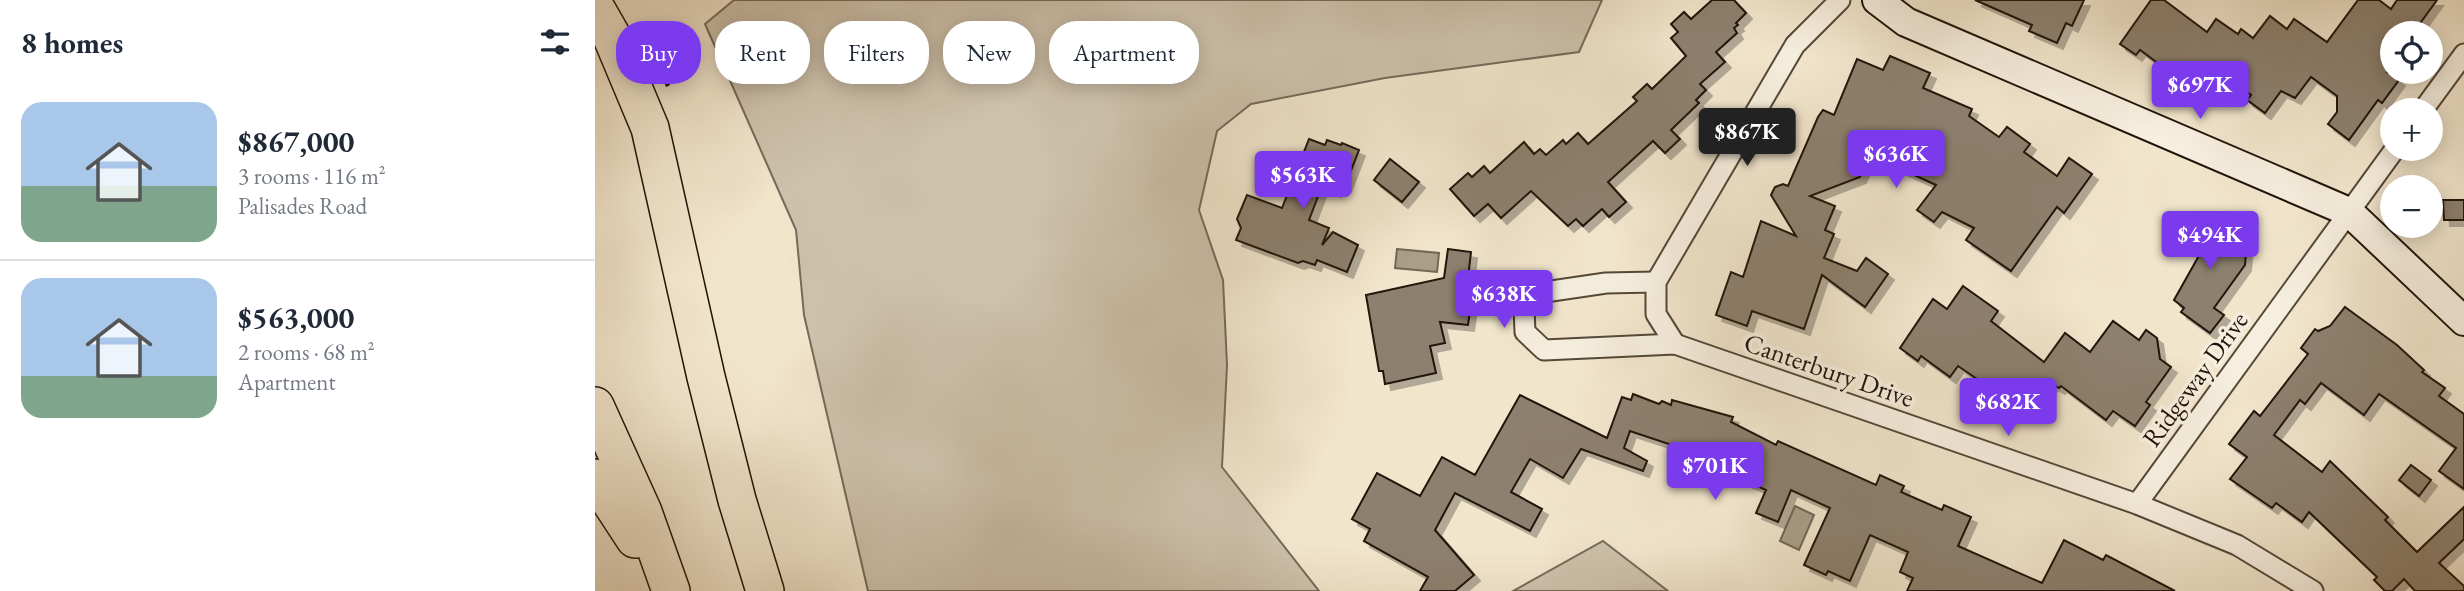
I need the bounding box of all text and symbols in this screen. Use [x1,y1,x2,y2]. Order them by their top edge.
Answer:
chip: Buy [616,21,701,84]
chip: Rent [715,21,810,84]
chip: Filters [824,21,929,84]
chip: New [943,21,1035,84]
chip: Apartment [1049,21,1199,84]
map controls [2380,21,2443,238]
button: locate [2380,21,2443,84]
text: 8 homes [21,23,123,62]
icon: filters [536,23,574,61]
pin: $697K [2151,61,2249,121]
text: $697K [2168,69,2232,99]
button: + [2380,98,2443,161]
pin: $867K [1698,108,1796,168]
text: $867K [1715,116,1779,146]
text: $867,000 [238,122,354,161]
icon: home [77,130,161,214]
pin: $636K [1847,130,1945,190]
text: $636K [1864,138,1928,168]
pin: $563K [1254,152,1352,211]
text: $563K [1271,159,1335,189]
text: 3 rooms · 116 m² [238,161,386,191]
button: − [2380,175,2443,238]
text: Palisades Road [238,191,367,221]
pin: $494K [2161,212,2259,271]
text: $494K [2178,219,2242,249]
pin: $638K [1455,270,1553,330]
text: $638K [1472,278,1536,308]
text: $563,000 [238,298,354,337]
street label: Ridgeway Drive [2134,305,2256,453]
icon: home [77,306,161,390]
street label: Canterbury Drive [1740,325,1918,415]
text: 2 rooms · 68 m² [238,337,375,367]
text: Apartment [238,367,336,397]
pin: $682K [1959,378,2057,438]
text: $682K [1976,386,2040,416]
pin: $701K [1666,442,1764,502]
text: $701K [1683,450,1747,480]

